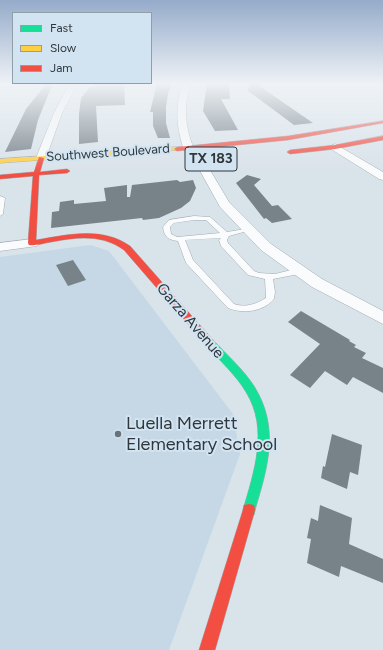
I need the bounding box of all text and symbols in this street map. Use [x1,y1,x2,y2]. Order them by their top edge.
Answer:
legend [12,12,152,84]
text: Fast [50,21,73,35]
text: Slow [50,41,76,55]
text: Jam [50,61,73,75]
street label: Southwest Boulevard [46,141,170,165]
road number: TX 183 [185,147,237,171]
street label: Garza Avenue [153,280,227,362]
place label: Luella Merrett Elementary School [126,413,277,456]
marker: Luella Merrett Elementary School [113,429,123,439]

